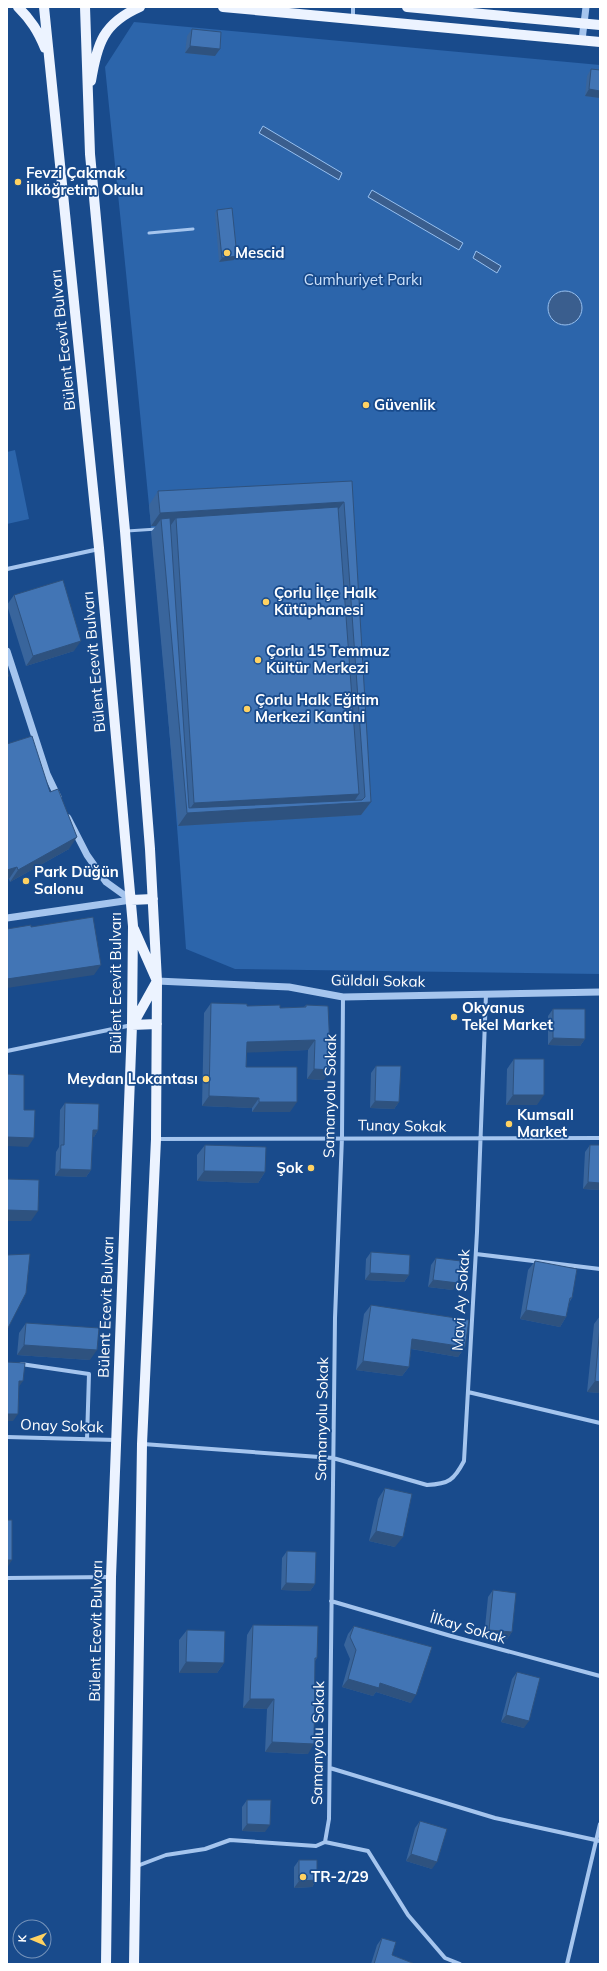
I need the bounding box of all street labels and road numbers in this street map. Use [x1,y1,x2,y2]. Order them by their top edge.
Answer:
street label: Bülent Ecevit Bulvarı [46,269,79,411]
street label: Bülent Ecevit Bulvarı [78,591,109,733]
street label: Bülent Ecevit Bulvarı [106,912,125,1054]
street label: Güldalı Sokak [331,970,426,991]
street label: Samanyolu Sokak [319,1034,340,1158]
street label: Tunay Sokak [358,1115,447,1136]
street label: Bülent Ecevit Bulvarı [94,1236,117,1378]
street label: Mavi Ay Sokak [447,1248,474,1352]
street label: Samanyolu Sokak [311,1357,332,1481]
street label: Onay Sokak [20,1415,104,1436]
street label: Bülent Ecevit Bulvarı [85,1560,106,1702]
street label: İlkay Sokak [428,1608,509,1648]
street label: Samanyolu Sokak [307,1681,328,1805]

